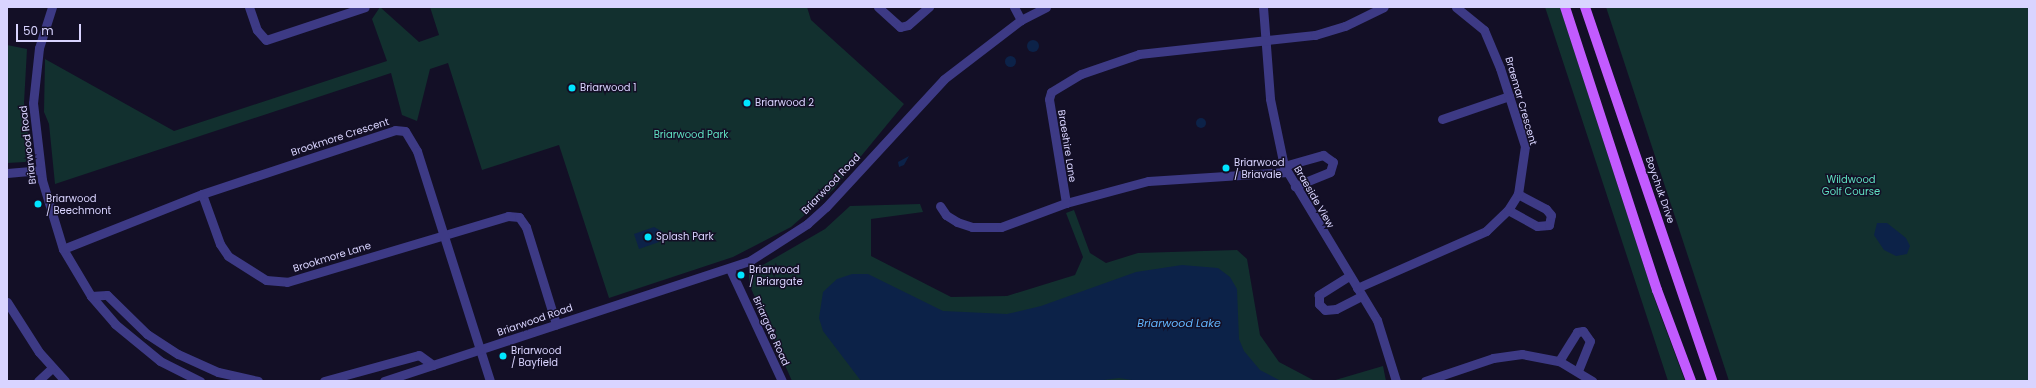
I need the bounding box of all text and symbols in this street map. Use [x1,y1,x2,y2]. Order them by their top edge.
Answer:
scale bar [18,16,83,42]
text: 50 m [23,22,54,39]
street label: Braemar Crescent [1503,55,1539,147]
place label: Briarwood 1 [580,82,636,94]
marker: Briarwood 1 [567,83,577,93]
place label: Briarwood 2 [755,97,814,109]
marker: Briarwood 2 [742,98,752,108]
street label: Briarwood Road [17,105,39,185]
street label: Braeshire Lane [1055,109,1079,183]
street label: Brookmore Crescent [290,115,390,159]
park label: Briarwood Park [654,129,728,141]
street label: Briarwood Road [799,151,863,217]
street label: Boychuk Drive [1643,155,1677,225]
place label: Briarwood / Briavale [1234,156,1285,180]
marker: Briarwood / Briavale [1221,163,1231,173]
street label: Braeside View [1291,164,1337,230]
park label: Wildwood Golf Course [1822,173,1880,196]
place label: Briarwood / Beechmont [46,192,111,216]
marker: Briarwood / Beechmont [33,199,43,209]
place label: Splash Park [656,231,714,243]
marker: Splash Park [643,232,653,242]
street label: Brookmore Lane [292,239,372,275]
place label: Briarwood / Briargate [749,263,803,286]
marker: Briarwood / Briargate [736,270,746,280]
street label: Briargate Road [750,294,792,368]
street label: Briarwood Road [496,301,574,339]
water label: Briarwood Lake [1137,316,1221,330]
place label: Briarwood / Bayfield [511,344,562,368]
marker: Briarwood / Bayfield [498,351,508,361]

